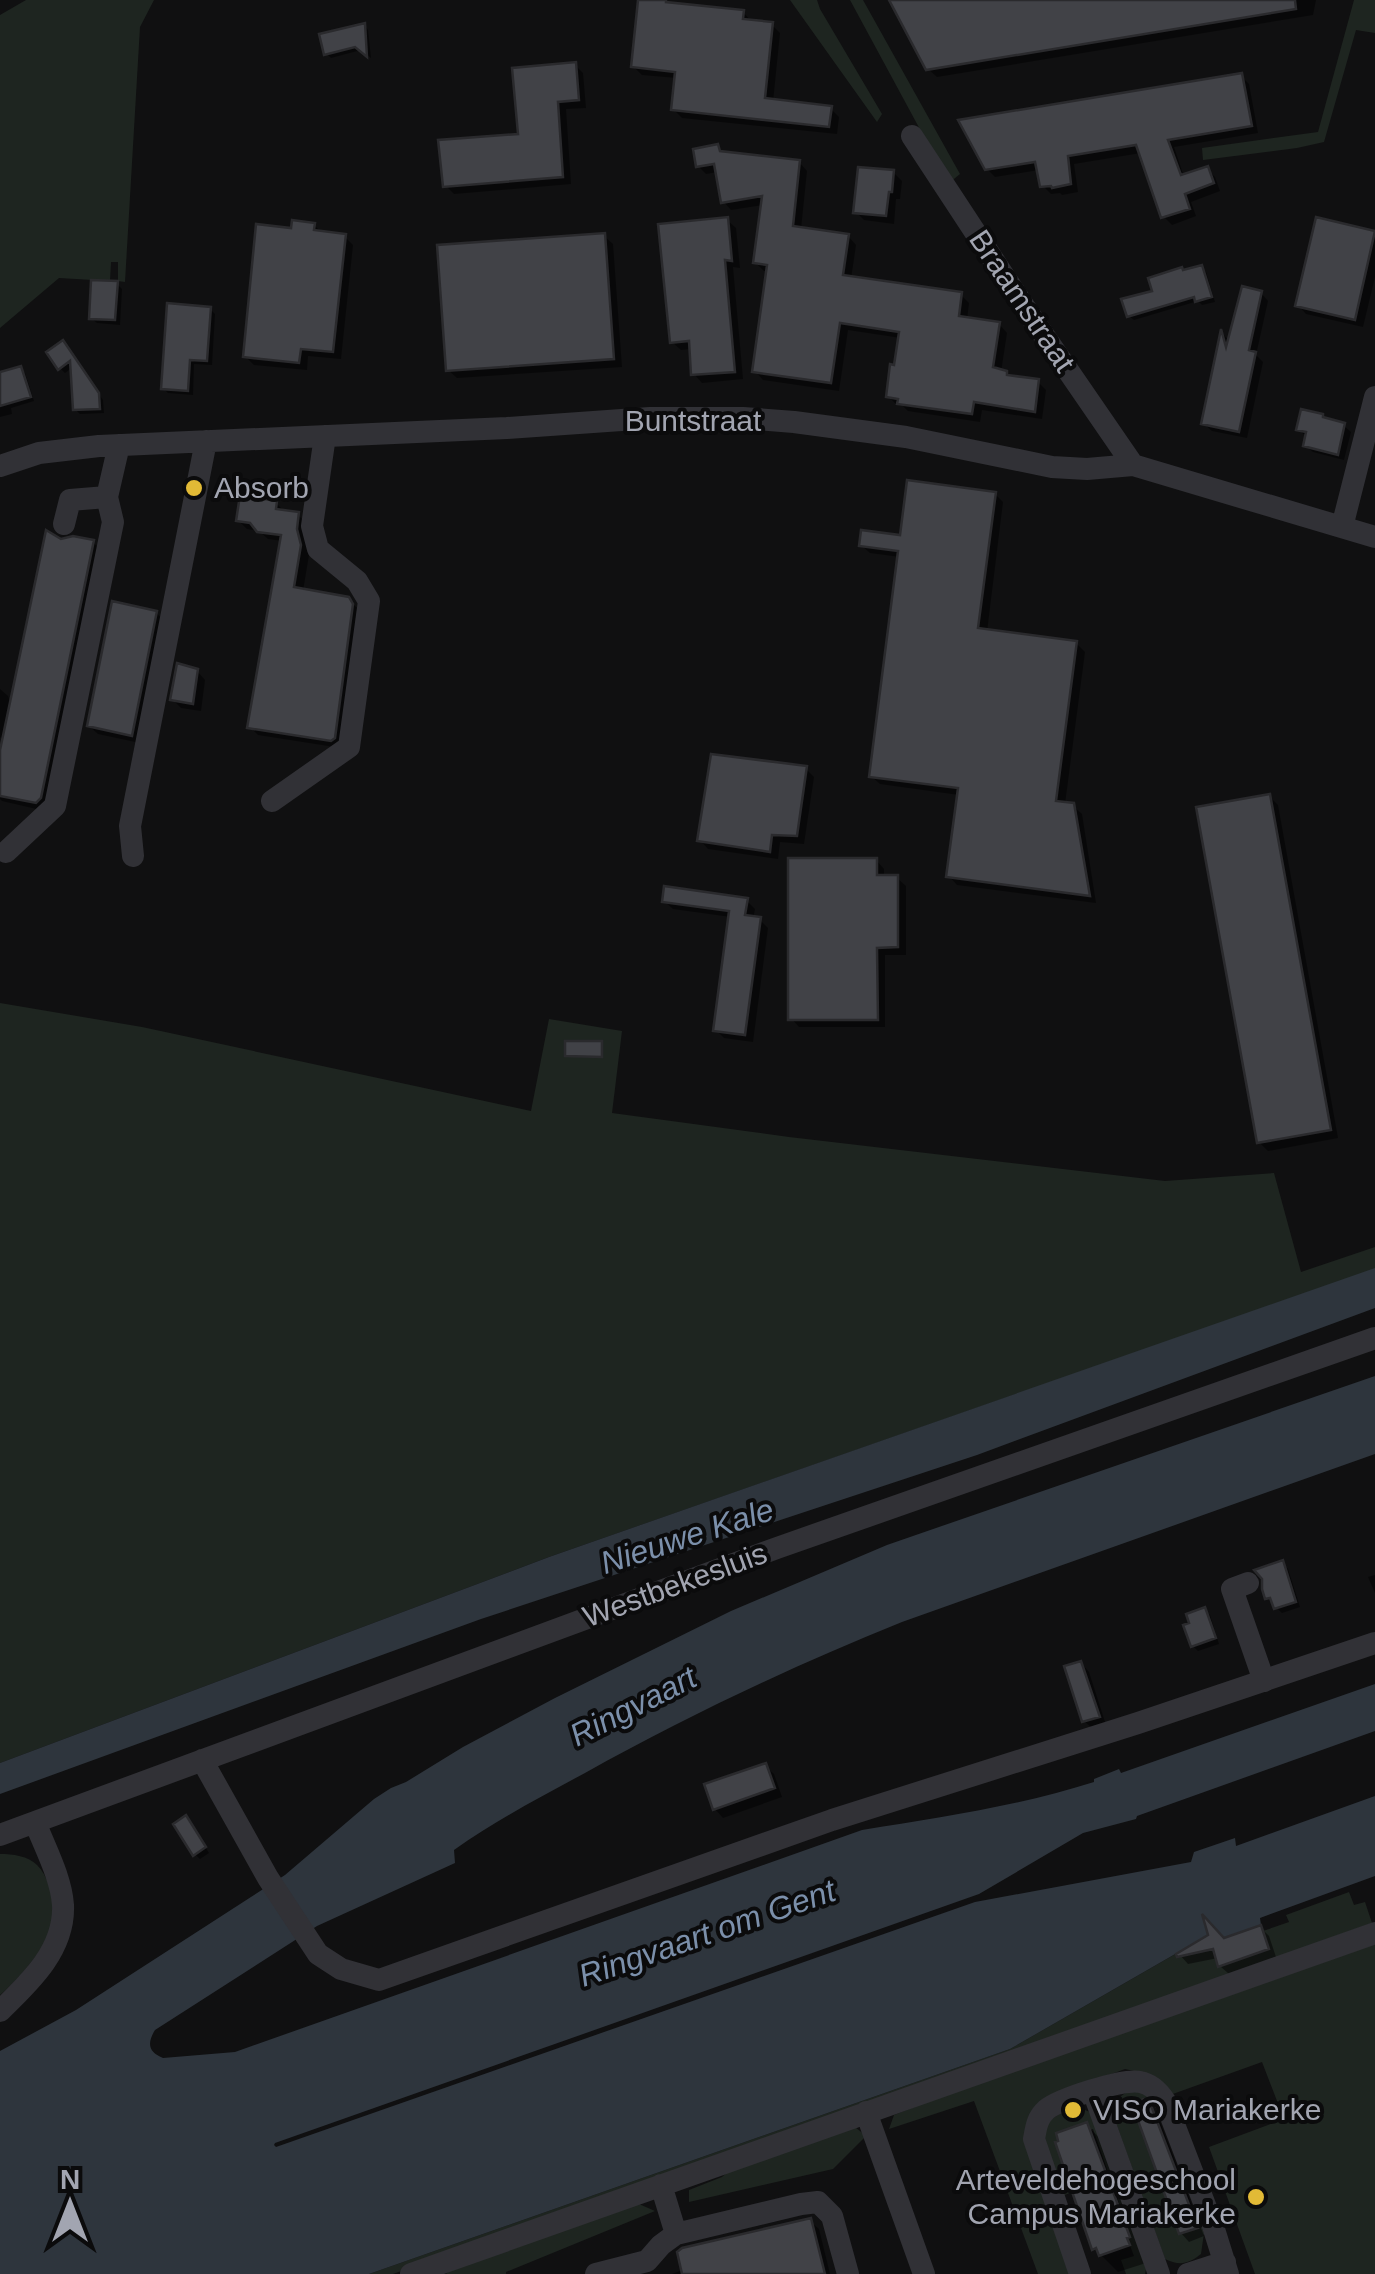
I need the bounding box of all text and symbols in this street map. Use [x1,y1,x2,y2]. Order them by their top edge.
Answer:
street label: Braamstraat [963,224,1082,378]
street label: Buntstraat [625,404,762,437]
place label: Absorb [214,471,309,504]
marker: Absorb [183,477,205,499]
water label: Nieuwe Kale [596,1491,778,1581]
street label: Westbekesluis [579,1536,771,1633]
water label: Ringvaart [564,1658,703,1753]
water label: Ringvaart om Gent [574,1872,841,1994]
place label: VISO Mariakerke [1093,2093,1321,2126]
marker: VISO Mariakerke [1062,2099,1084,2121]
north arrow [20,2154,120,2254]
place label: Arteveldehogeschool Campus Mariakerke [956,2163,1236,2230]
text: N [60,2164,80,2195]
marker: Arteveldehogeschool Campus Mariakerke [1245,2186,1267,2208]

